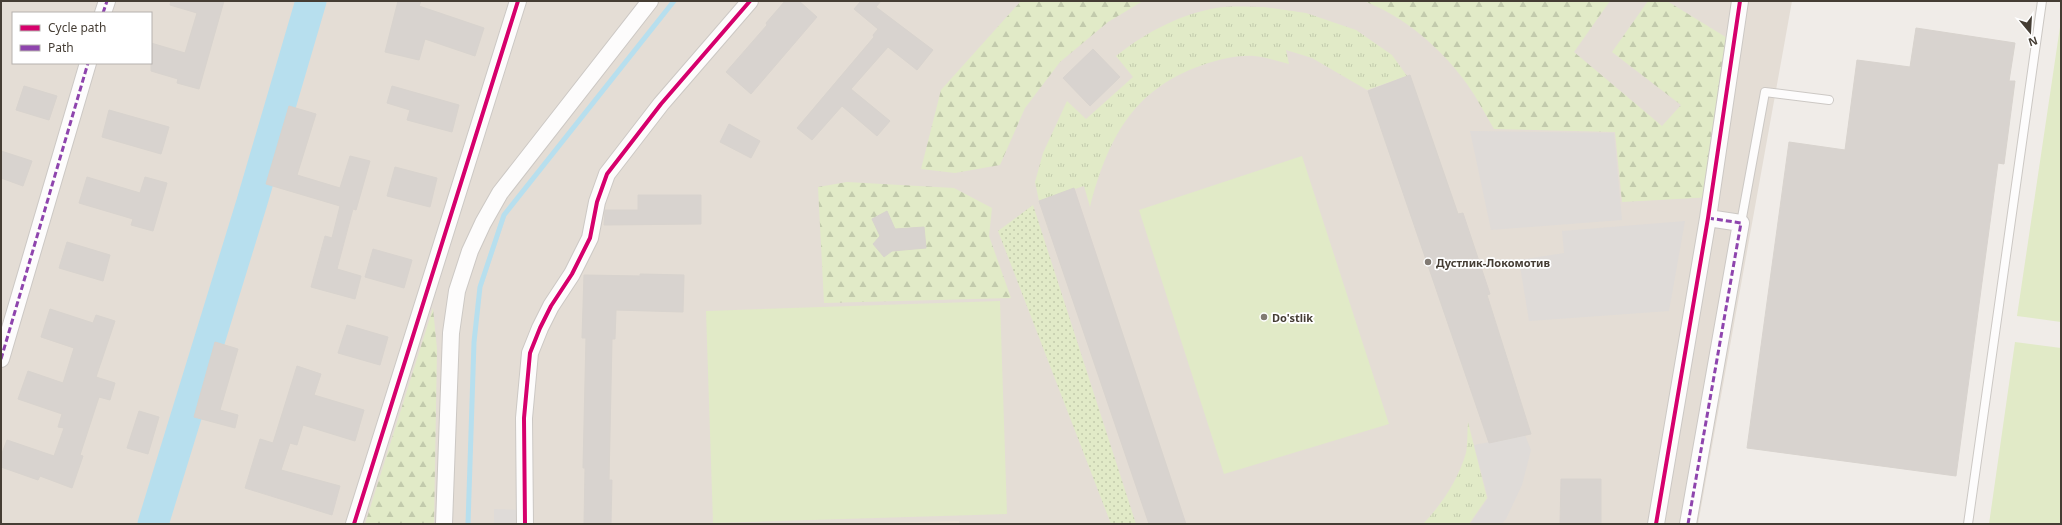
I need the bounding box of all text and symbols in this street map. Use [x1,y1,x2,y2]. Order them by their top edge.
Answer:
legend [12,12,152,64]
north arrow [2010,12,2050,52]
text: Cycle path [48,19,106,36]
text: N [2027,33,2040,51]
text: Path [48,39,74,56]
place label: Дустлик-Локомотив [1436,255,1550,270]
marker: Дустлик-Локомотив [1423,257,1433,267]
place label: Do'stlik [1272,310,1313,325]
marker: Do'stlik [1259,312,1269,322]

